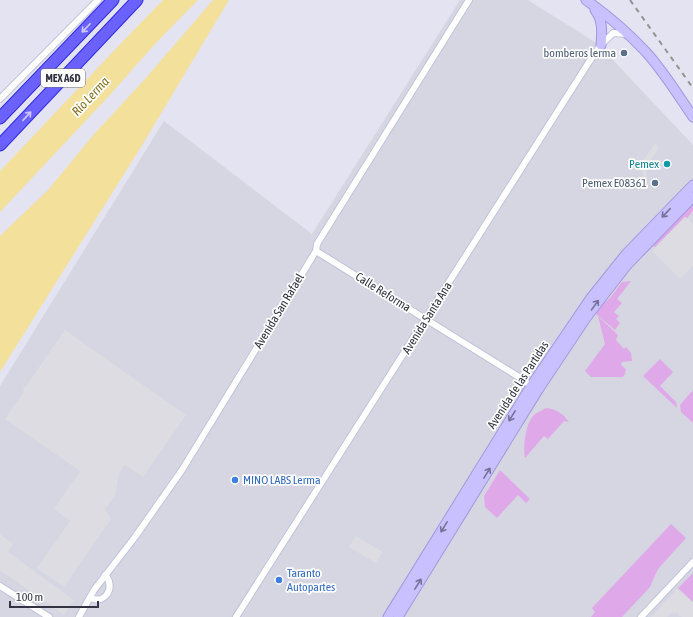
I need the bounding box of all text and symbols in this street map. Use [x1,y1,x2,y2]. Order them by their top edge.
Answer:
one-way arrow [82,23,91,33]
place label: bomberos lerma [544,46,616,60]
marker: bomberos lerma [619,48,629,58]
road number: MEX A6D [41,69,85,87]
water label: Río Lerma [69,74,112,119]
one-way arrow [22,112,31,122]
place label: Pemex [629,157,659,171]
marker: Pemex [662,159,672,169]
place label: Pemex E08361 [582,176,647,190]
marker: Pemex E08361 [650,178,660,188]
one-way arrow [661,208,671,218]
street label: Avenida San Rafael [251,270,307,351]
street label: Calle Reforma [353,270,413,314]
street label: Avenida Santa Ana [399,280,455,356]
one-way arrow [591,300,599,311]
street label: Avenida de las Partidas [485,339,551,431]
one-way arrow [508,411,517,422]
one-way arrow [483,467,491,479]
place label: MINO LABS Lerma [243,473,321,487]
marker: MINO LABS Lerma [230,475,240,485]
one-way arrow [440,521,448,532]
place label: Taranto Autopartes [287,566,335,594]
marker: Taranto Autopartes [274,575,284,585]
one-way arrow [415,578,423,590]
scale bar [10,583,98,609]
text: 100 m [16,590,43,604]

